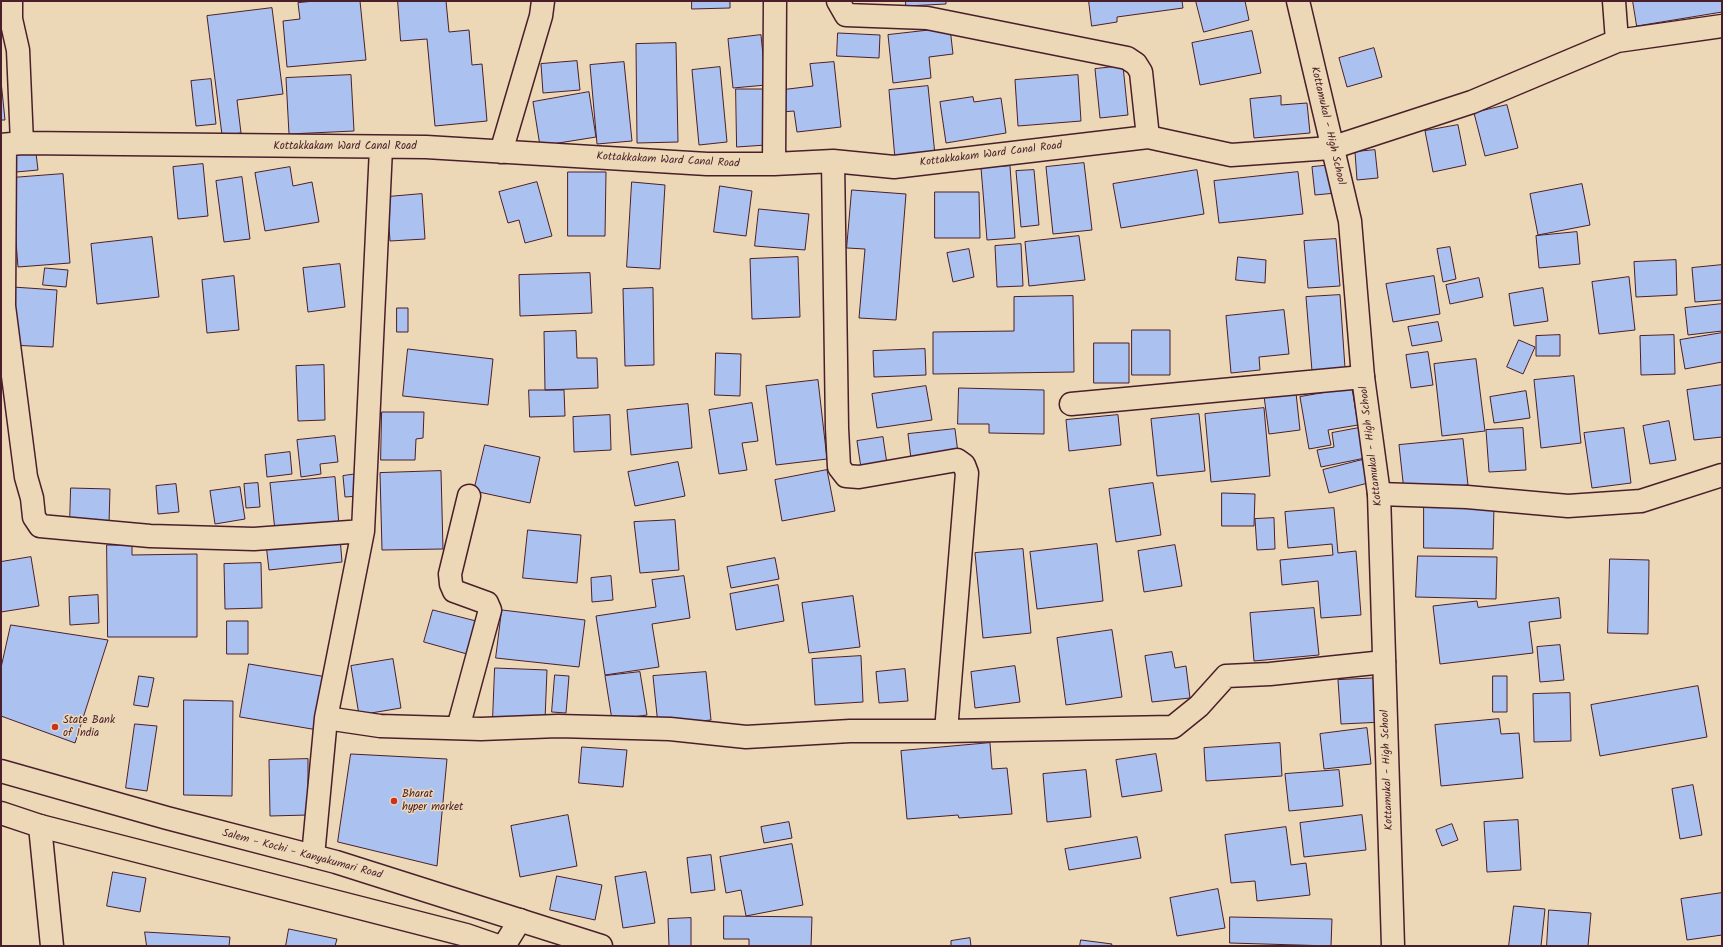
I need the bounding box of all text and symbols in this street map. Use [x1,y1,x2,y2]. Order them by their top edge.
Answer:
street label: Kottamukal - High School [1307,66,1347,186]
street label: Kottakkakam Ward Canal Road [273,140,417,154]
street label: Kottakkakam Ward Canal Road [919,140,1063,170]
street label: Kottakkakam Ward Canal Road [596,151,740,171]
street label: Kottamukal - High School [1358,385,1386,507]
street label: Kottamukal - High School [1379,709,1397,831]
place label: State Bank of India [63,714,115,740]
marker: State Bank of India [50,722,60,732]
place label: Bharat hyper market [402,788,463,814]
marker: Bharat hyper market [389,796,399,806]
street label: Salem - Kochi - Kanyakumari Road [221,827,383,883]

